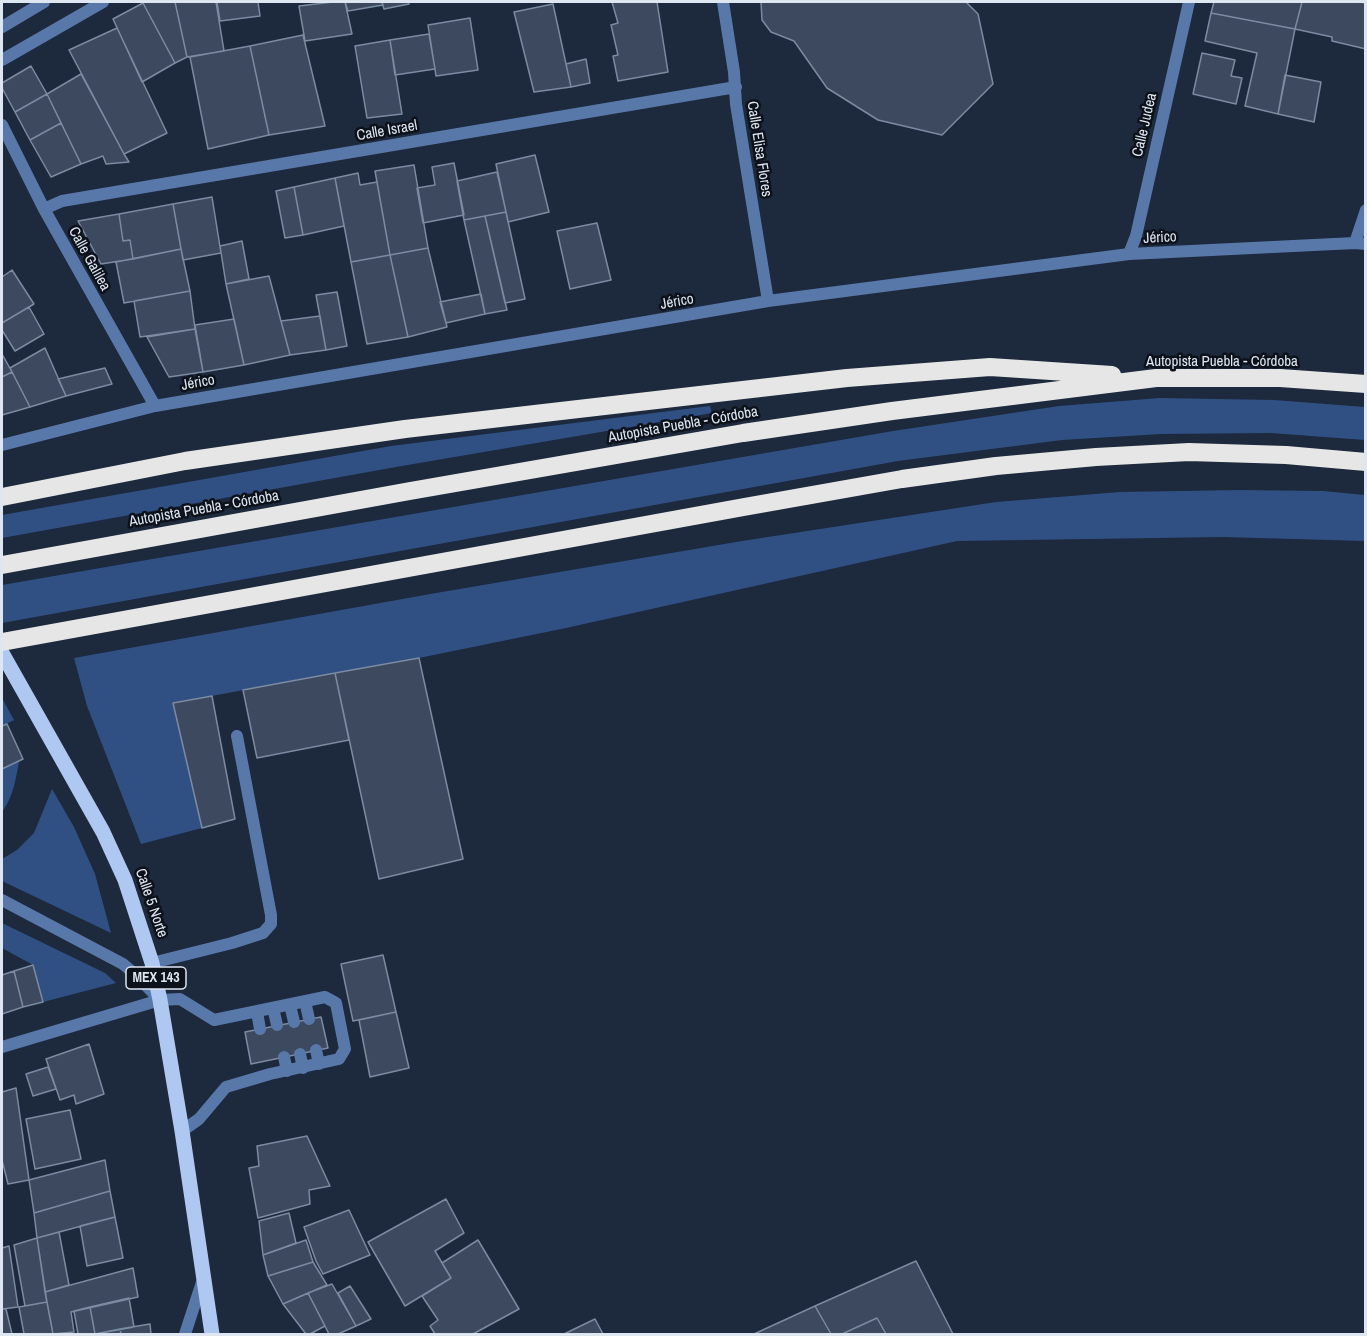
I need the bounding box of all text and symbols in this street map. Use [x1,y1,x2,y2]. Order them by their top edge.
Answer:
street label: Calle Judea [1129,91,1161,159]
street label: Calle Elisa Flores [743,100,775,198]
street label: Calle Israel [355,117,419,145]
street label: Calle Galilea [64,224,114,294]
street label: Jérico [1143,228,1177,248]
street label: Jérico [659,290,695,314]
street label: Autopista Puebla - Córdoba [1146,353,1298,371]
street label: Jérico [180,371,216,395]
street label: Autopista Puebla - Córdoba [607,403,759,447]
street label: Autopista Puebla - Córdoba [128,487,280,531]
street label: Calle 5 Norte [131,866,171,940]
road number: MEX 143 [126,967,186,989]

